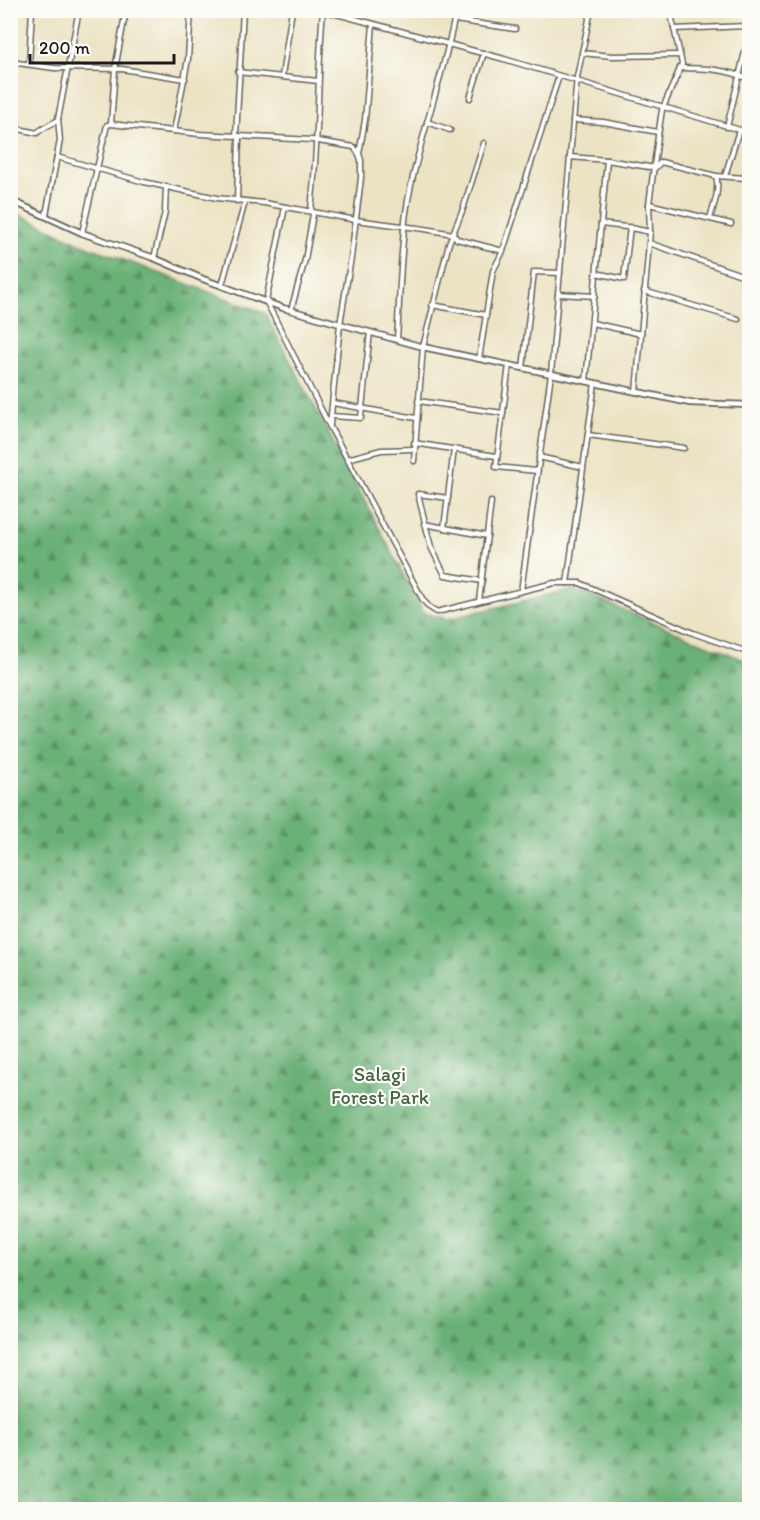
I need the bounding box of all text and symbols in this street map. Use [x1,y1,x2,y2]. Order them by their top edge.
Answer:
scale bar [30,27,174,65]
text: 200 m [39,37,90,59]
park label: Salagi Forest Park [331,1062,429,1109]

